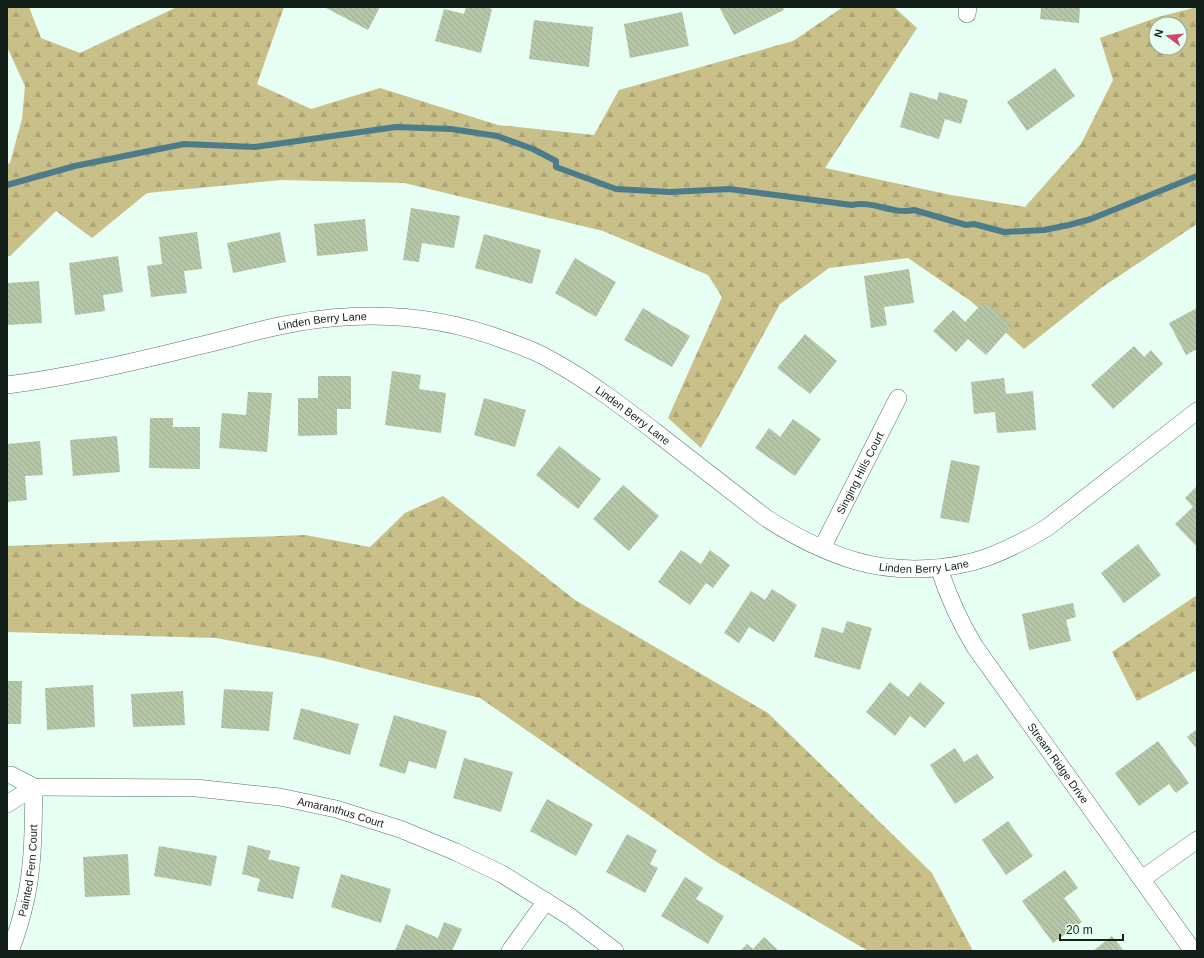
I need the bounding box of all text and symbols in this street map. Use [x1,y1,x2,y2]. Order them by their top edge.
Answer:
north arrow [1148,16,1188,56]
text: N [1152,28,1165,39]
street label: Linden Berry Lane [276,310,367,332]
street label: Linden Berry Lane [593,383,672,447]
street label: Singing Hills Court [834,430,886,516]
street label: Linden Berry Lane [878,557,970,575]
street label: Stream Ridge Drive [1025,721,1091,806]
street label: Amaranthus Court [296,795,386,830]
street label: Painted Fern Court [16,824,39,918]
scale bar [1060,916,1123,942]
text: 20 m [1066,923,1093,937]

